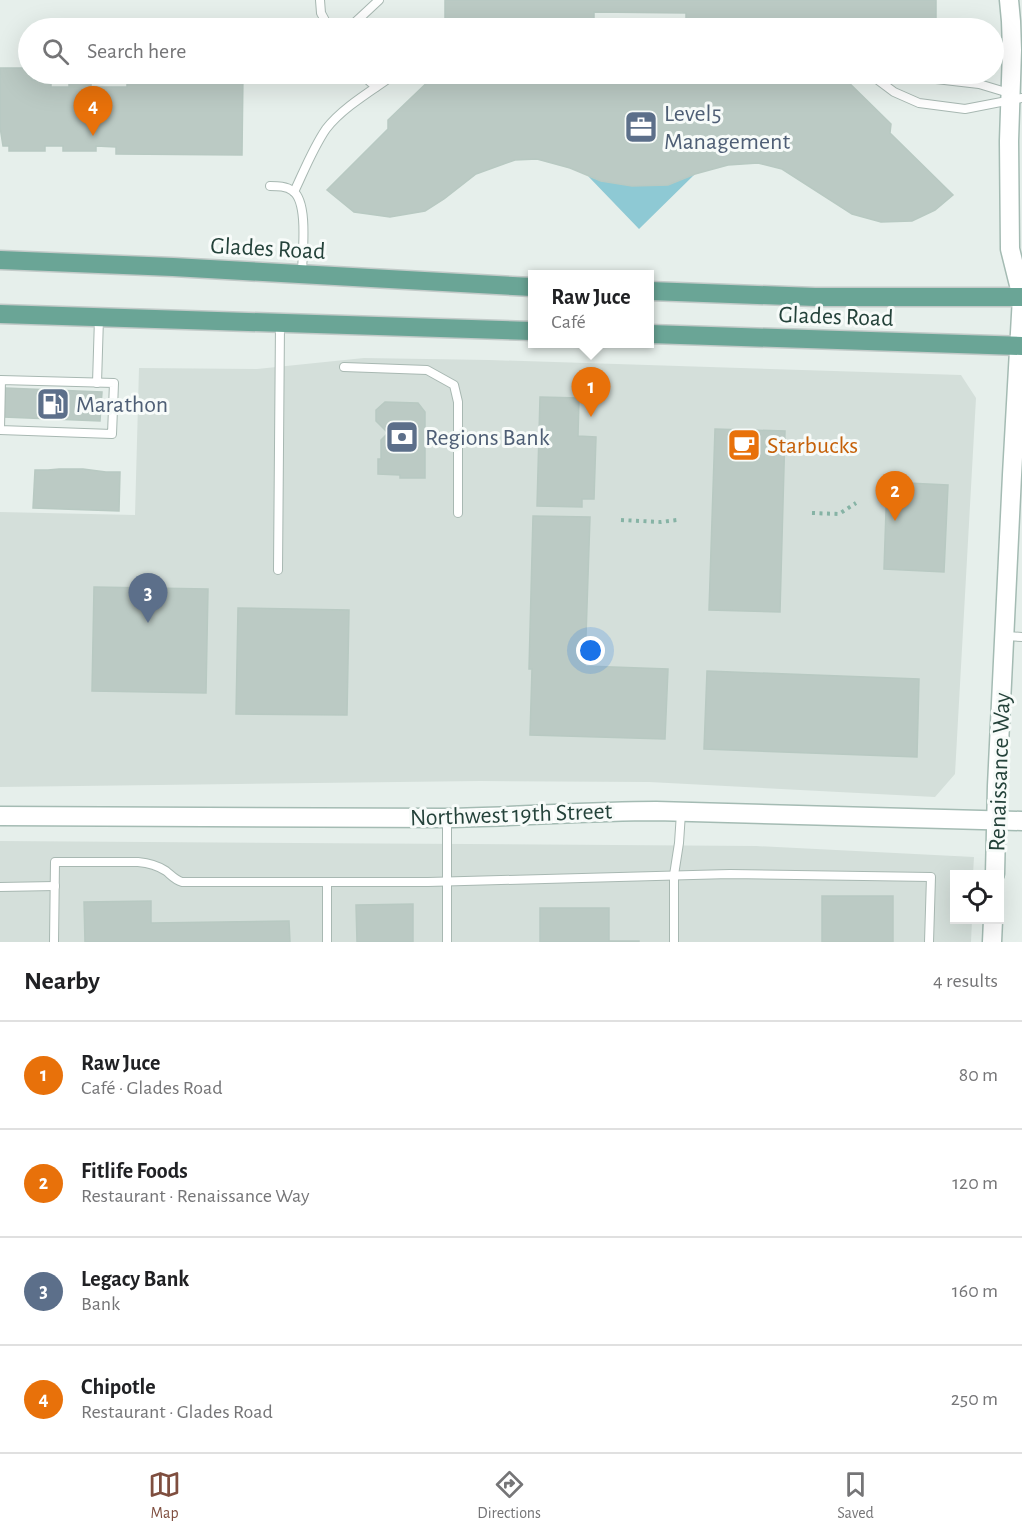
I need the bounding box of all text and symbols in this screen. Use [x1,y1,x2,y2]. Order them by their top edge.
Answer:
search box [18,18,1004,84]
icon: search [39,35,72,68]
text: Search here [87,40,186,62]
pin: 4 [74,86,112,136]
place label: Level5 Management [664,102,790,154]
office icon: Level5 Management [623,109,659,145]
street label: Glades Road [210,234,326,264]
popup [528,270,654,348]
text: Raw Juce [551,286,631,308]
street label: Glades Road [778,303,894,331]
text: Café [551,312,586,332]
pin: 1 [572,368,610,417]
fuel station icon: Marathon [35,386,71,422]
place label: Marathon [76,393,168,417]
bank icon: Regions Bank [384,419,420,455]
place label: Regions Bank [425,426,550,450]
cafe icon: Starbucks [726,427,762,463]
place label: Starbucks [767,434,858,458]
pin: 2 [876,472,914,521]
pin: 3 [128,574,168,623]
your location [576,636,605,665]
street label: Renaissance Way [985,692,1015,852]
street label: Northwest 19th Street [409,799,613,831]
map controls [950,870,1004,924]
button: locate [950,870,1004,924]
text: Nearby [24,968,100,994]
text: 4 results [933,971,998,991]
text: Raw Juce [81,1052,160,1074]
text: 1 [40,1065,47,1085]
text: 80 m [959,1065,998,1085]
text: Café · Glades Road [81,1078,223,1098]
text: Fitlife Foods [81,1160,188,1182]
text: 2 [39,1173,48,1193]
text: 120 m [952,1173,998,1193]
text: Restaurant · Renaissance Way [81,1186,309,1206]
text: Legacy Bank [81,1268,189,1290]
text: 3 [39,1281,48,1301]
text: 160 m [952,1281,998,1301]
text: Bank [81,1294,120,1314]
text: Chipotle [81,1376,156,1398]
text: 4 [38,1389,49,1409]
text: 250 m [951,1389,998,1409]
text: Restaurant · Glades Road [81,1402,273,1422]
tab: Map [148,1468,181,1523]
tab: Directions [477,1468,541,1523]
tab: Saved [837,1468,874,1523]

